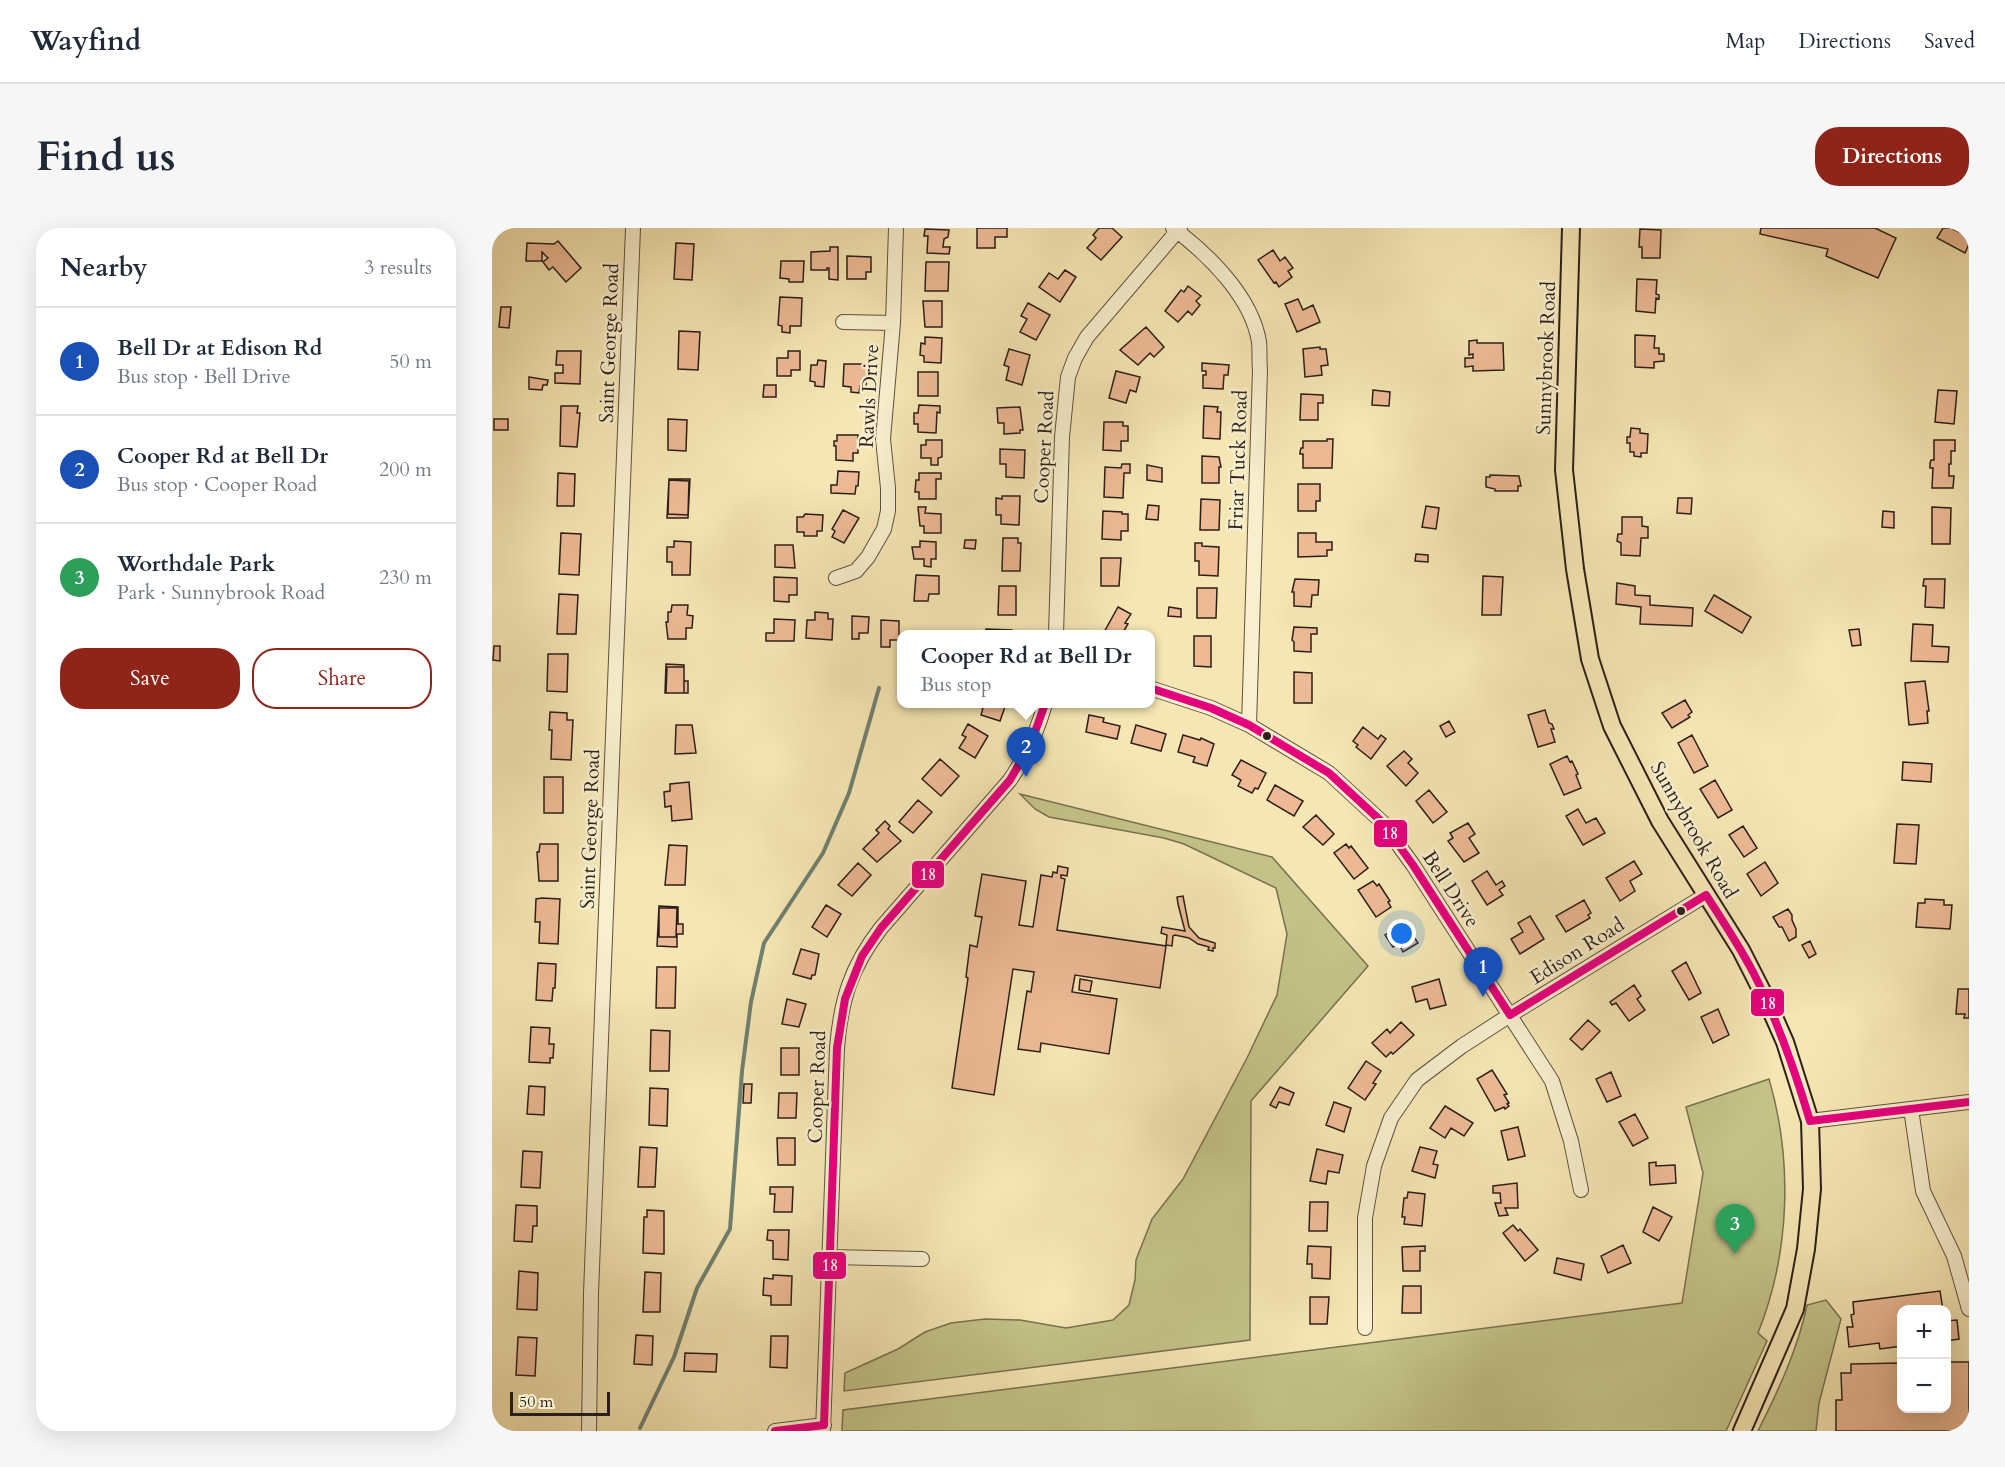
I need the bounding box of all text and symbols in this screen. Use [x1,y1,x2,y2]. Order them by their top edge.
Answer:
text: Wayfind [30,22,141,60]
text: Map [1725,27,1765,56]
text: Directions [1798,27,1891,56]
text: Saved [1924,27,1975,56]
button: Directions [1815,127,1969,186]
text: Find us [36,128,176,185]
text: Nearby [60,250,148,285]
text: 3 results [364,254,432,281]
street label: Saint George Road [593,262,625,423]
street label: Sunnybrook Road [1530,280,1562,435]
text: Bell Dr at Edison Rd [117,333,322,363]
street label: Rawls Drive [853,343,885,449]
text: 1 [74,348,85,375]
text: 50 m [389,348,432,375]
text: Bus stop · Bell Drive [117,363,291,390]
street label: Cooper Road [1028,389,1060,504]
street label: Friar Tuck Road [1222,389,1254,531]
text: Cooper Rd at Bell Dr [117,441,328,471]
text: 2 [74,456,85,483]
text: 200 m [379,456,432,483]
text: Bus stop · Cooper Road [117,471,317,498]
text: Worthdale Park [117,549,275,579]
text: 3 [74,564,85,591]
text: 230 m [379,564,432,591]
text: Park · Sunnybrook Road [117,579,325,606]
popup [897,630,1155,708]
text: Cooper Rd at Bell Dr [920,641,1132,671]
button: Save [60,648,240,709]
button: Share [252,648,432,709]
text: Bus stop [920,671,992,698]
pin: 2 [1006,728,1046,777]
unlabelled marker [1261,730,1273,742]
street label: Saint George Road [574,748,606,909]
street label: Sunnybrook Road [1644,757,1744,904]
line badge: 18 [1373,819,1408,848]
text: 18 [1382,823,1398,845]
street label: Bell Drive [1416,845,1486,933]
line badge: 18 [911,860,945,889]
text: 18 [920,864,936,886]
unlabelled marker [1675,905,1687,917]
street label: Edison Road [1525,911,1630,991]
your location [1387,919,1416,948]
pin: 1 [1464,948,1502,997]
line badge: 18 [1750,988,1785,1017]
text: 18 [1760,993,1776,1015]
street label: Cooper Road [802,1030,832,1144]
pin: 3 [1716,1204,1754,1254]
line badge: 18 [812,1251,847,1280]
text: 18 [822,1255,838,1277]
map controls [1897,1305,1951,1413]
button: + [1897,1305,1951,1359]
button: − [1897,1359,1951,1413]
scale bar [510,1389,610,1416]
text: 50 m [519,1391,553,1413]

